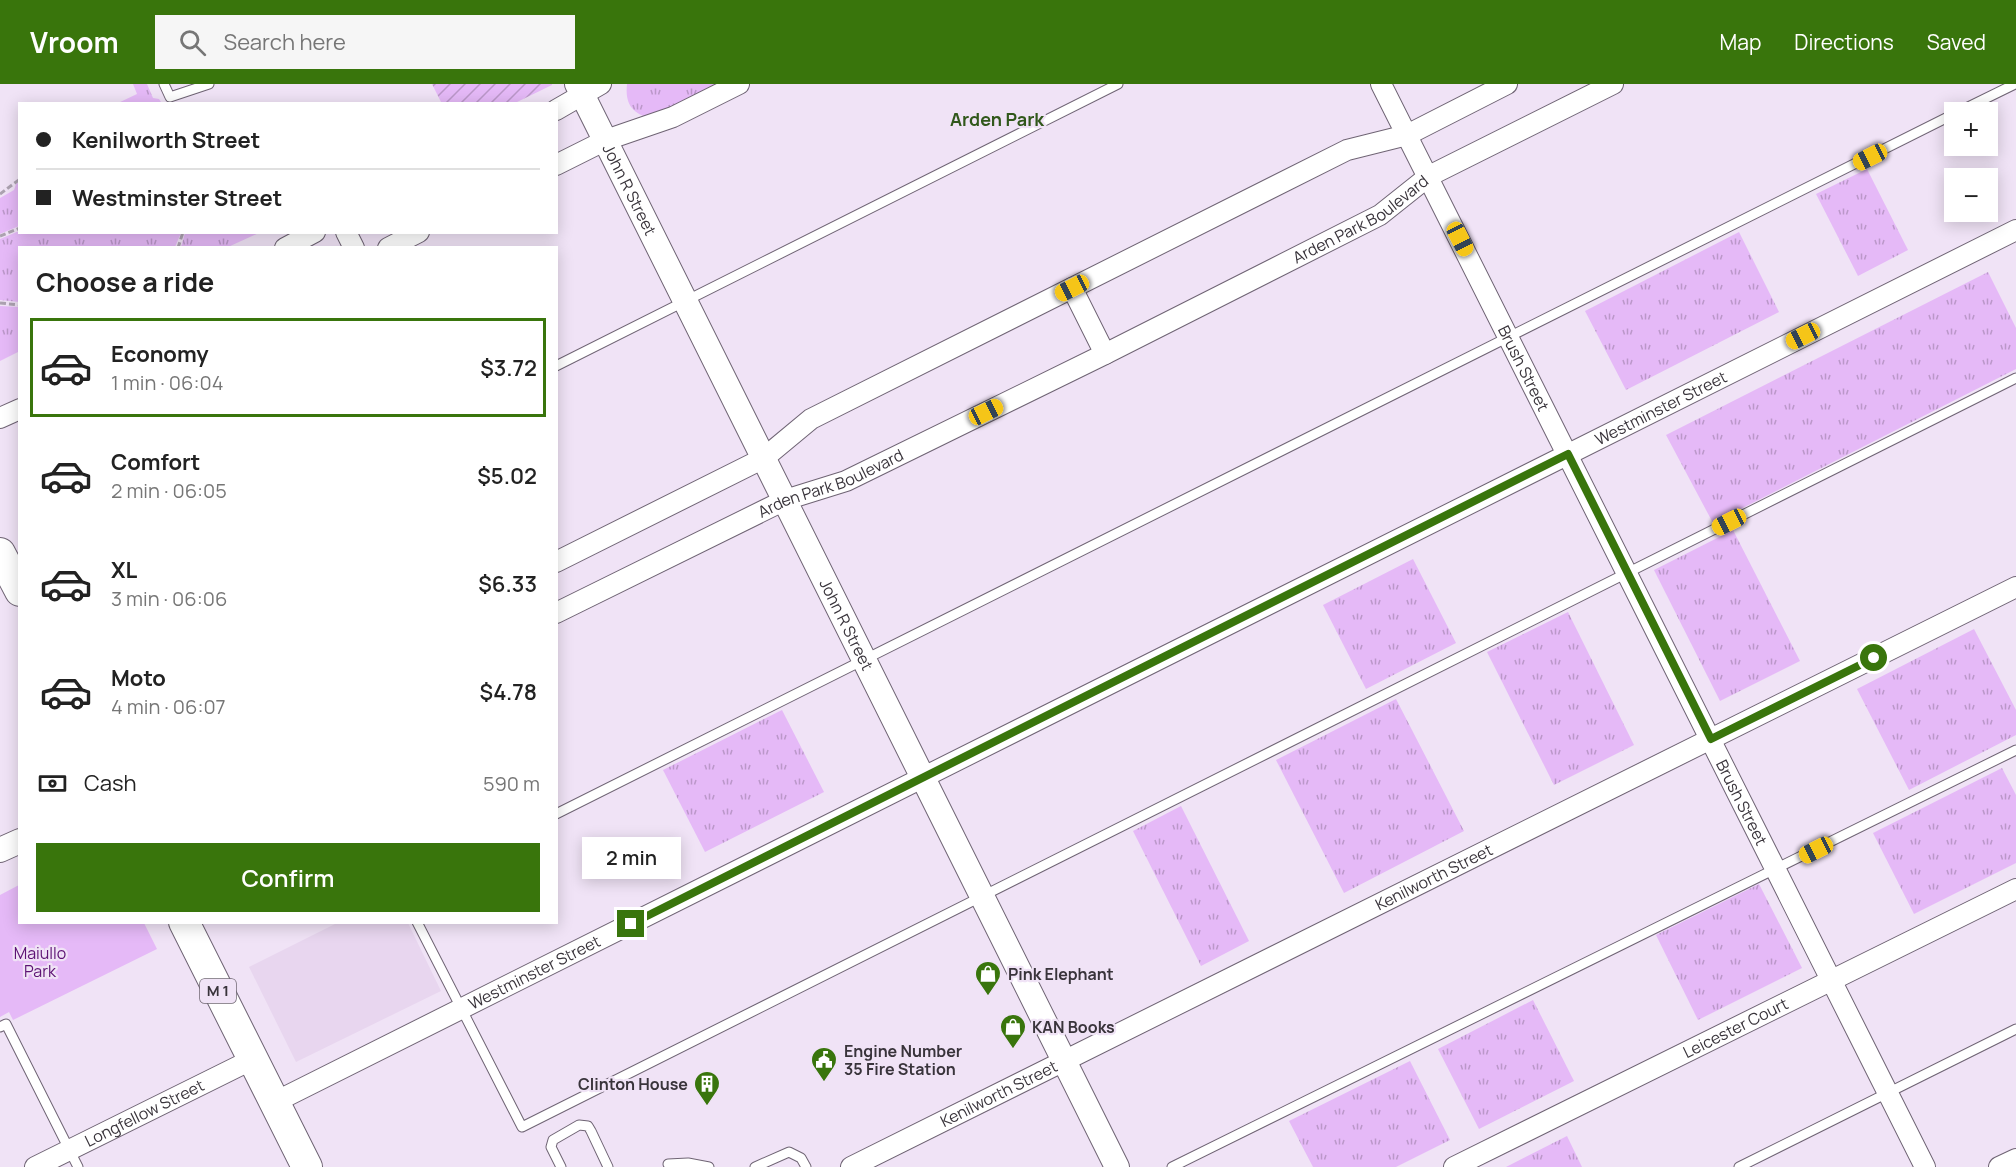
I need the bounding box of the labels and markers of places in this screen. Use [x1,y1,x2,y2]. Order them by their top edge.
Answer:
shop icon: Pink Elephant [973,959,1003,997]
place label: Pink Elephant [1008,963,1114,985]
shop icon: KAN Books [998,1012,1028,1050]
place label: KAN Books [1032,1016,1115,1038]
place label: Engine Number 35 Fire Station [844,1040,962,1080]
public building icon: Engine Number 35 Fire Station [809,1045,839,1083]
building icon: Clinton House [692,1069,722,1107]
place label: Clinton House [578,1073,688,1095]

